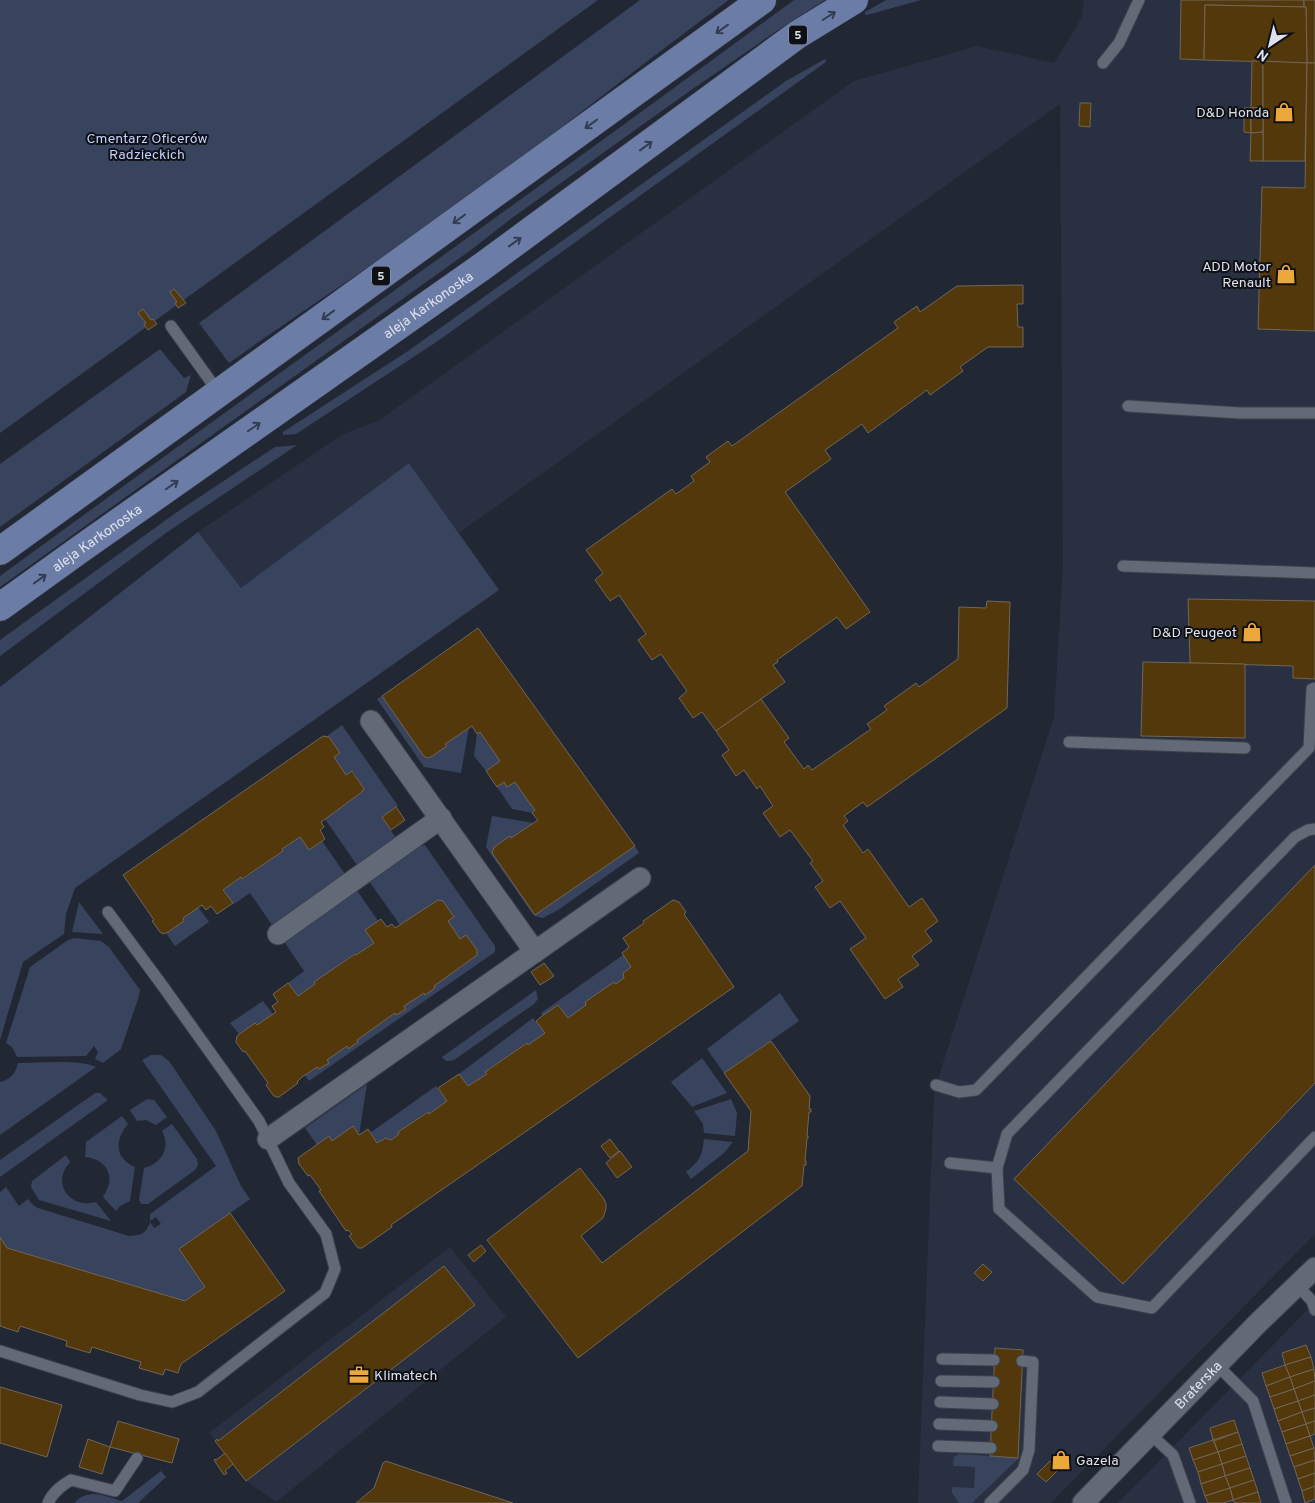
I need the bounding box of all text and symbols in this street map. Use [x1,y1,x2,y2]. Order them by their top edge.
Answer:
one-way arrow [821,11,835,21]
north arrow [1245,20,1295,70]
one-way arrow [716,23,729,34]
road number: 5 [789,26,807,44]
text: N [1254,45,1272,64]
shop icon: D&D Honda [1273,101,1295,123]
place label: D&D Honda [1196,105,1269,122]
one-way arrow [584,119,598,129]
park label: Cmentarz Oficerów Radzieckich [87,131,207,164]
one-way arrow [639,141,653,151]
one-way arrow [453,214,466,225]
one-way arrow [508,237,521,248]
place label: ADD Motor Renault [1202,259,1272,292]
shop icon: ADD Motor Renault [1275,263,1297,285]
road number: 5 [372,266,390,286]
street label: aleja Karkonoska [380,268,477,343]
one-way arrow [321,310,335,320]
one-way arrow [247,422,261,432]
one-way arrow [165,480,179,490]
street label: aleja Karkonoska [49,501,146,577]
one-way arrow [33,574,47,584]
shop icon: D&D Peugeot [1241,621,1263,643]
place label: D&D Peugeot [1152,625,1237,642]
street label: Braterska [1172,1358,1226,1413]
office icon: Klimatech [348,1364,370,1386]
place label: Klimatech [374,1368,437,1385]
shop icon: Gazela [1050,1449,1072,1471]
place label: Gazela [1076,1453,1119,1470]

